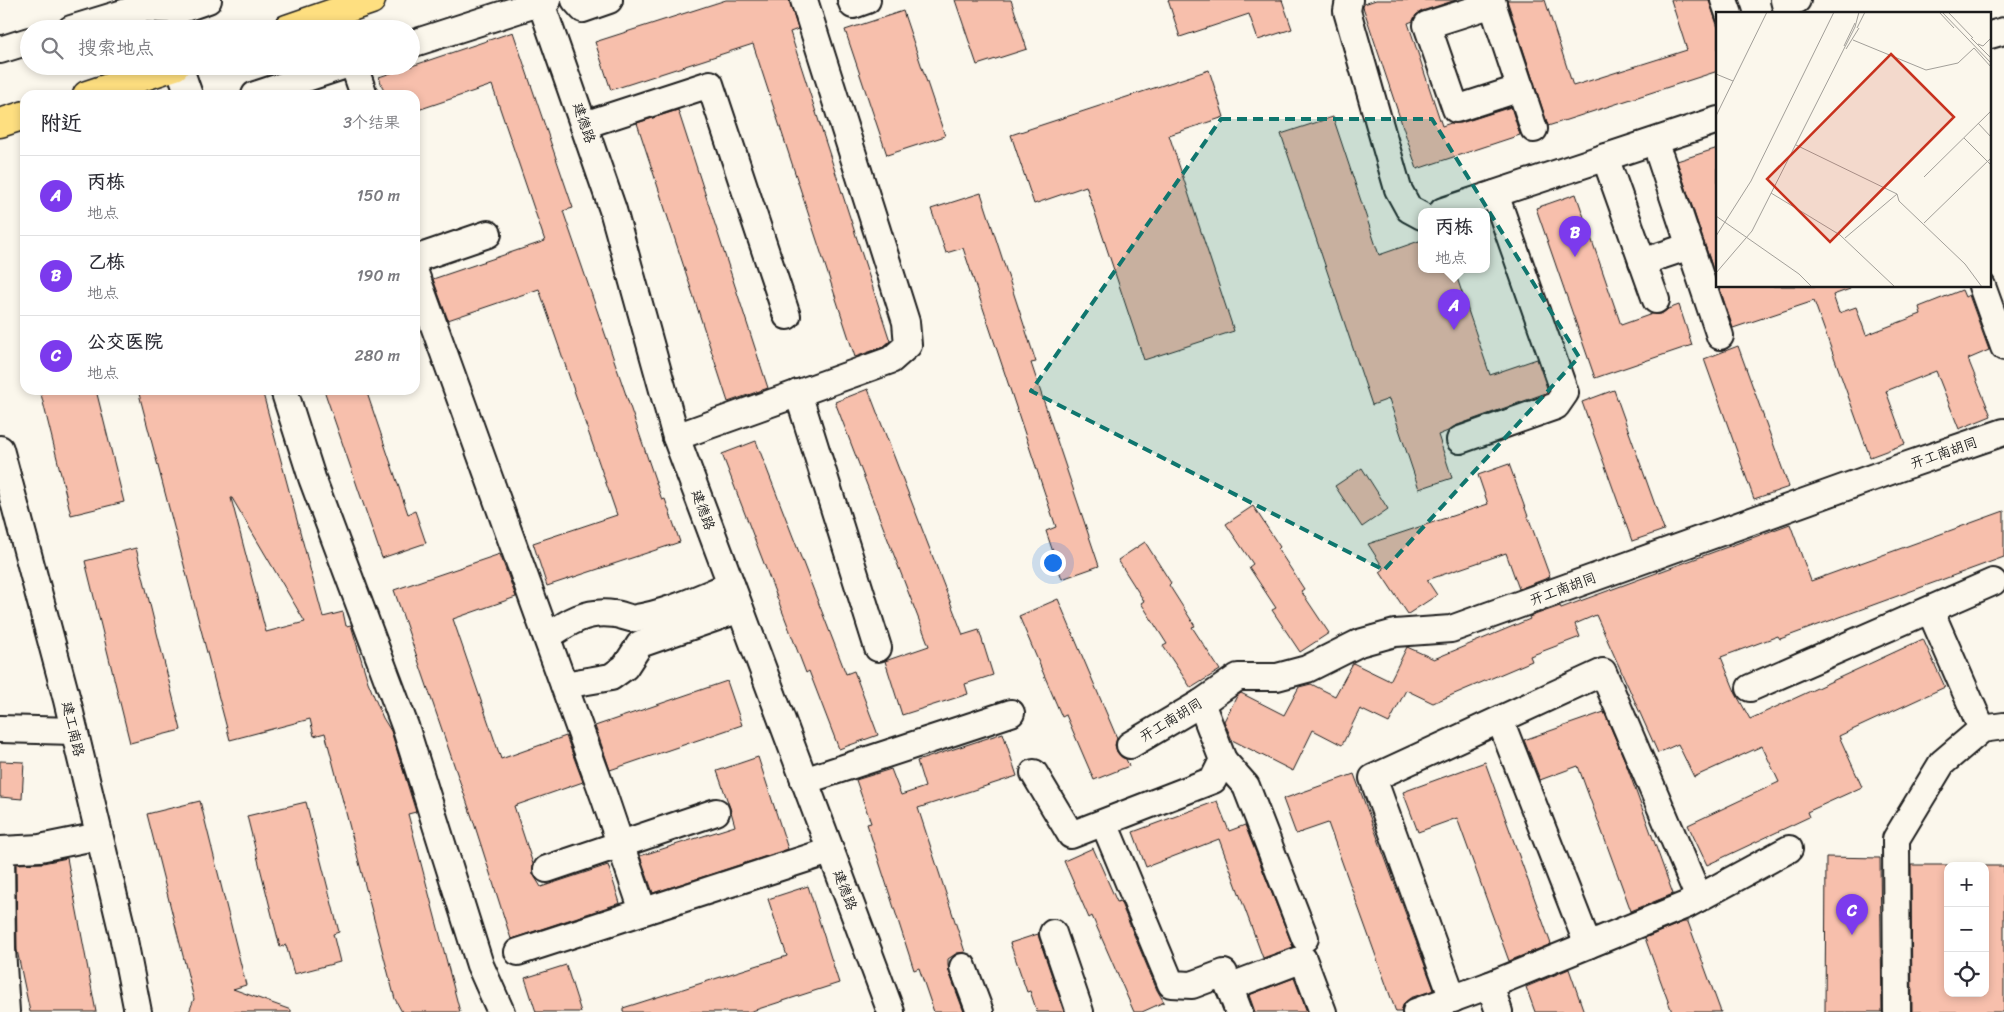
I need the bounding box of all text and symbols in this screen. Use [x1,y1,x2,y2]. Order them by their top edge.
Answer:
inset map [1716,12,1992,288]
search box [20,20,420,75]
text: 搜索地点 [78,31,154,64]
icon: search [38,34,66,62]
street label: 建德路 [565,99,603,147]
text: 附近 [40,104,82,142]
text: 3个结果 [343,108,400,137]
text: 丙栋 [87,165,125,198]
text: A [51,181,61,210]
text: 150 m [357,181,400,210]
text: 地点 [87,198,119,227]
popup [1418,208,1490,273]
text: 丙栋 [1435,210,1473,243]
pin: B [1559,216,1591,257]
text: 地点 [1435,243,1467,272]
text: 乙栋 [87,245,125,278]
text: B [51,261,61,290]
text: 190 m [357,261,400,290]
text: 地点 [87,278,119,307]
pin: A [1438,289,1470,330]
text: 公交医院 [87,325,163,358]
text: C [51,341,61,370]
text: 280 m [355,341,400,370]
text: 地点 [87,358,119,387]
street label: 开工南胡同 [1907,430,1981,476]
street label: 建德路 [684,486,722,534]
your location [1040,550,1066,576]
street label: 开工南胡同 [1526,565,1600,613]
street label: 开工南胡同 [1135,691,1207,749]
street label: 建工南路 [55,699,91,759]
map controls [1944,862,1989,997]
button: + [1944,862,1989,907]
street label: 建德路 [826,866,864,914]
pin: C [1836,894,1868,935]
button: − [1944,907,1989,952]
button: locate [1944,952,1989,997]

